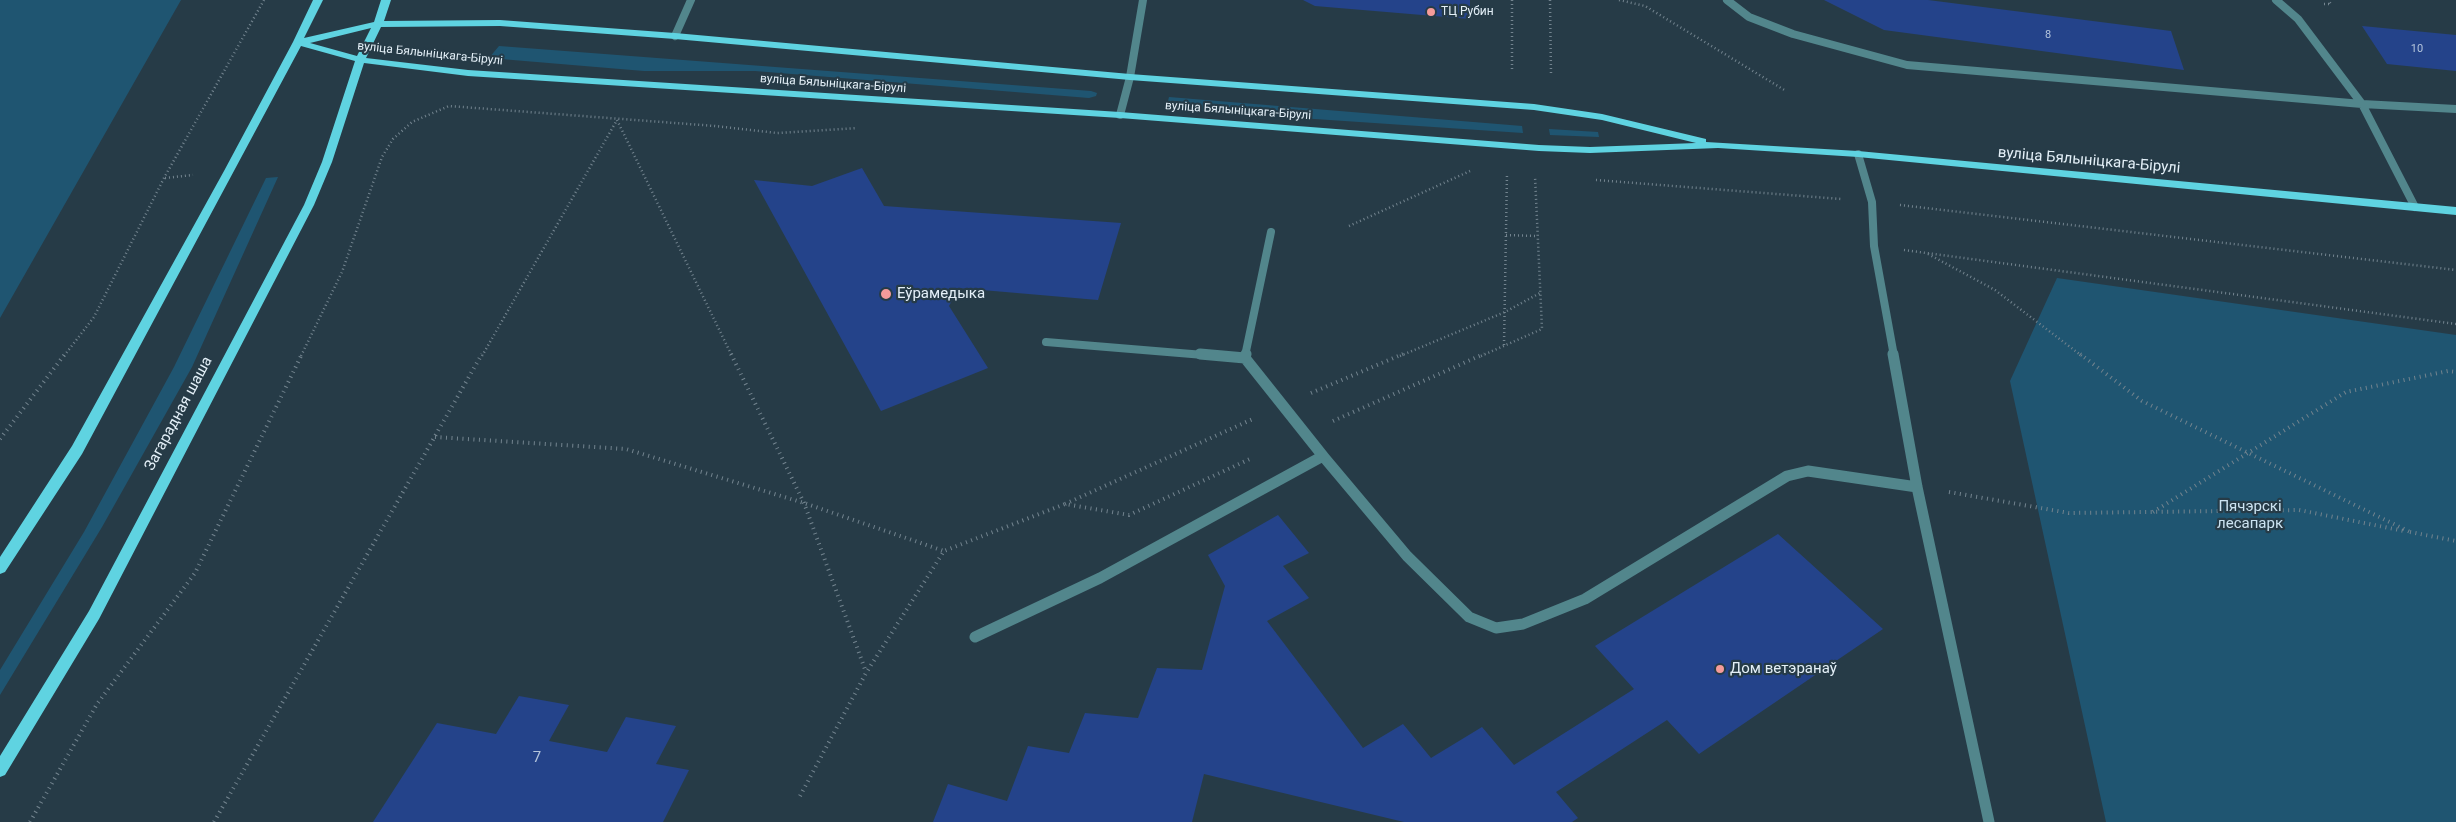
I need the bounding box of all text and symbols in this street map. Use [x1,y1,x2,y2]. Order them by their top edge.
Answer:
place label: ТЦ Рубин [1441,5,1494,19]
marker: ТЦ Рубин [1425,6,1437,18]
house number: 8 [2045,28,2051,42]
street label: вуліца Бялыніцкага-Бірулі [356,39,504,69]
house number: 10 [2411,42,2423,56]
street label: вуліца Бялыніцкага-Бірулі [759,72,907,96]
street label: вуліца Бялыніцкага-Бірулі [1164,99,1312,123]
street label: вуліца Бялыніцкага-Бірулі [1997,144,2181,178]
place label: Еўрамедыка [897,285,985,303]
marker: Еўрамедыка [879,287,893,301]
street label: Загарадная шаша [141,354,217,474]
park label: Пячэрскі лесапарк [2217,498,2283,533]
place label: Дом ветэранаў [1730,660,1837,678]
marker: Дом ветэранаў [1714,663,1726,675]
house number: 7 [533,749,541,767]

